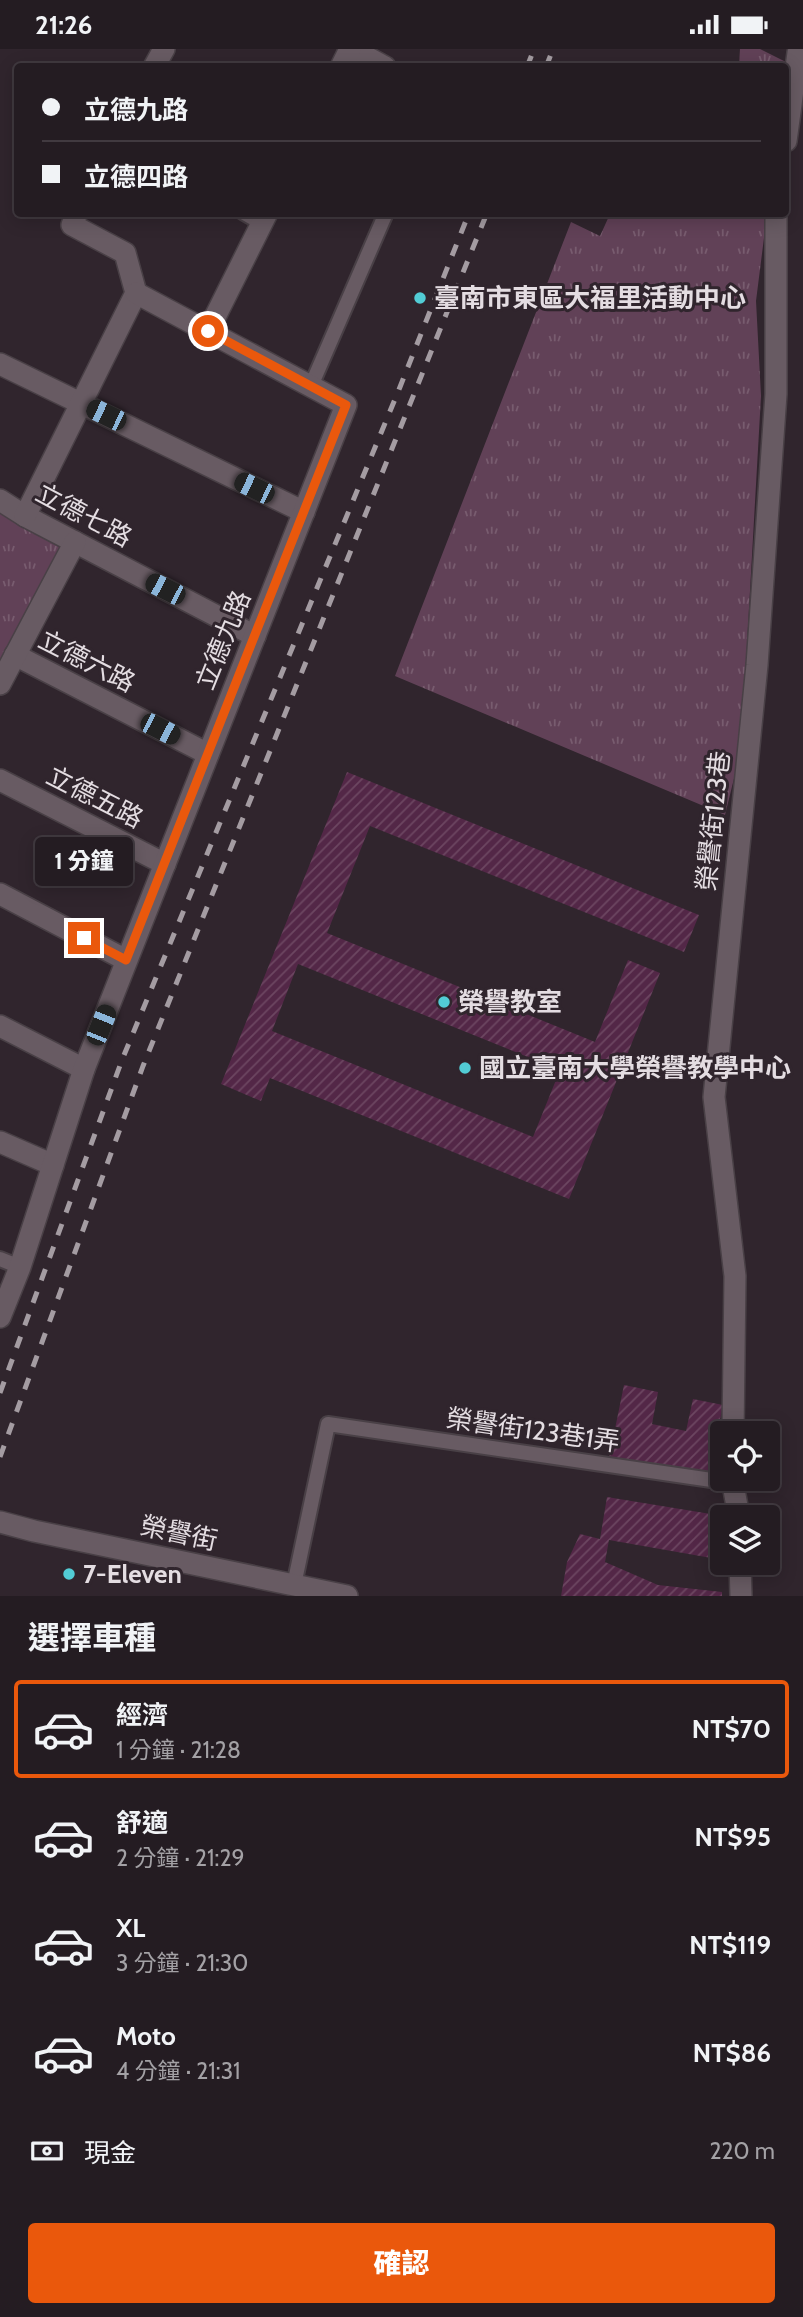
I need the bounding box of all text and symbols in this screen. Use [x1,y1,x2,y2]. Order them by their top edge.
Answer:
text: 21:26 [35,9,93,41]
text: 立德九路 [84,94,188,126]
text: 立德四路 [84,161,188,193]
place label: 臺南市東區大福里活動中心 [434,282,746,314]
marker: 臺南市東區大福里活動中心 [412,290,428,306]
route start [192,315,224,347]
car [83,396,130,434]
car [231,469,278,507]
street label: 立德七路 [31,476,137,554]
car [142,570,189,608]
street label: 立德九路 [189,586,257,694]
street label: 立德六路 [33,623,141,699]
car [137,710,184,748]
street label: 榮譽街123巷 [690,750,736,892]
street label: 立德五路 [41,759,149,835]
callout: 1 分鐘 [35,837,133,885]
text: 1 分鐘 [54,847,114,875]
route end [68,922,100,954]
place label: 榮譽教室 [458,986,562,1018]
marker: 榮譽教室 [436,994,452,1010]
car [84,1002,119,1048]
place label: 國立臺南大學榮譽教學中心 [479,1052,791,1084]
marker: 國立臺南大學榮譽教學中心 [457,1060,473,1076]
street label: 榮譽街123巷1弄 [444,1402,622,1458]
map controls [710,1421,780,1575]
button: locate [710,1421,780,1491]
button: layers [710,1505,780,1575]
street label: 榮譽街 [138,1509,220,1557]
place label: 7-Eleven [83,1558,182,1590]
marker: 7-Eleven [61,1566,77,1582]
text: 選擇車種 [28,1618,156,1657]
icon: car [32,1698,95,1761]
text: 經濟 [116,1699,168,1731]
text: NT$70 [692,1713,771,1745]
text: 1 分鐘 · 21:28 [116,1736,241,1764]
icon: car [32,1806,95,1869]
text: 舒適 [116,1807,168,1839]
text: NT$95 [695,1821,771,1853]
text: 2 分鐘 · 21:29 [116,1844,245,1872]
text: XL [116,1912,145,1944]
icon: car [32,1914,95,1977]
text: NT$119 [689,1929,771,1961]
text: 3 分鐘 · 21:30 [116,1949,248,1977]
text: Moto [116,2020,176,2052]
icon: car [32,2022,95,2085]
text: NT$86 [693,2037,771,2069]
text: 4 分鐘 · 21:31 [116,2057,241,2085]
icon: cash [28,2132,66,2170]
text: 現金 [84,2137,136,2169]
text: 220 m [709,2137,775,2165]
button: 確認 [28,2223,775,2303]

